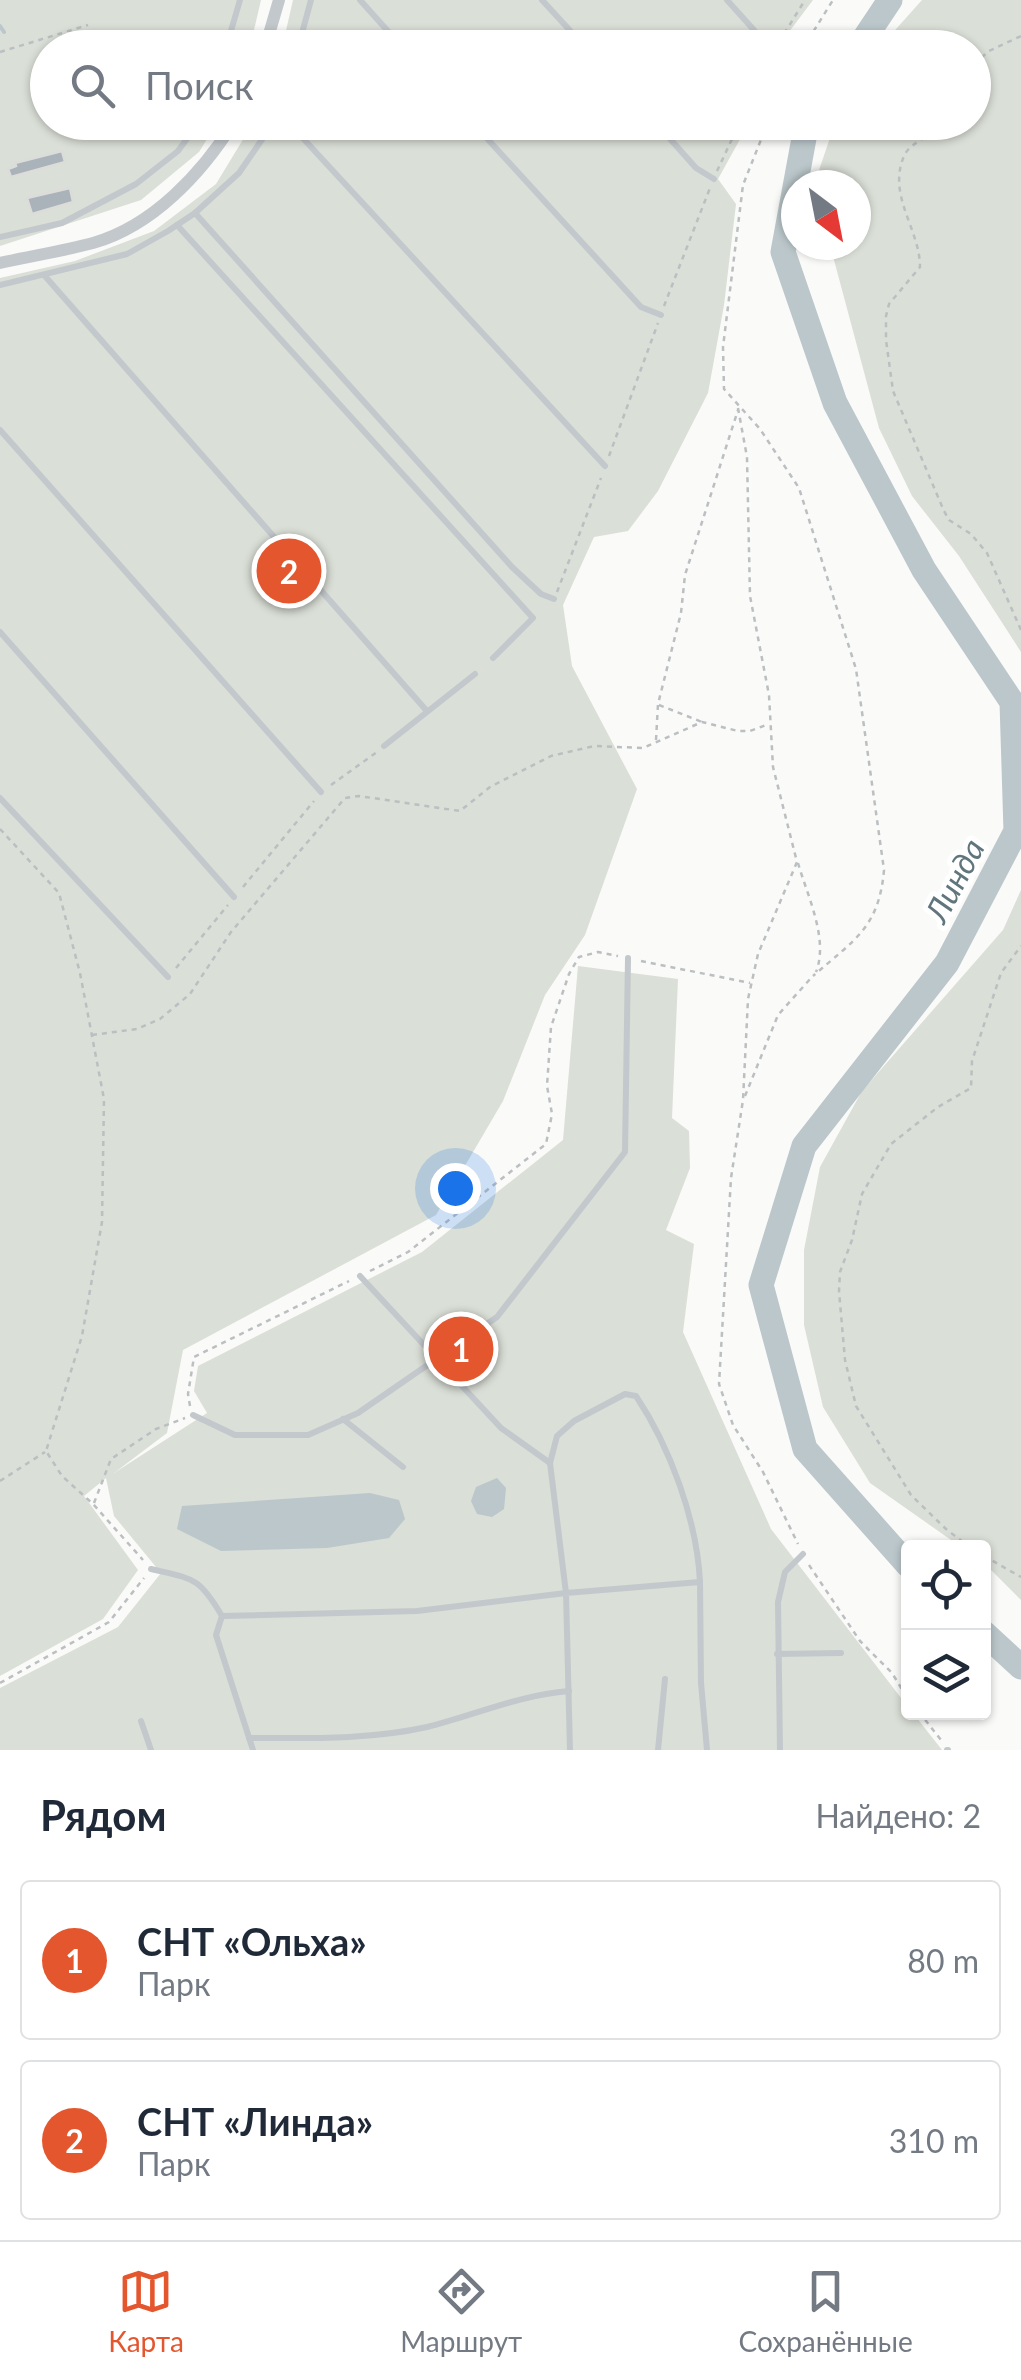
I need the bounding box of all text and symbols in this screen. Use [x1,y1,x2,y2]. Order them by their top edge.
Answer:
search box [30,30,991,140]
icon: search [65,58,120,113]
text: Поиск [145,62,254,108]
north arrow [781,170,871,260]
pin: 2 [256,534,322,608]
water label: Линда [915,832,992,930]
your location [430,1163,481,1214]
pin: 1 [428,1312,494,1386]
map controls [901,1540,991,1720]
button: locate [901,1540,991,1630]
button: layers [901,1630,991,1720]
text: Рядом [40,1790,167,1840]
text: Найдено: 2 [815,1796,981,1835]
text: СНТ «Ольха» [137,1918,367,1964]
text: 1 [65,1941,84,1980]
text: 80 m [907,1941,979,1980]
text: Парк [137,1964,210,2003]
text: СНТ «Линда» [137,2098,373,2144]
text: 2 [65,2121,84,2160]
text: 310 m [889,2121,979,2160]
text: Парк [137,2144,210,2183]
tab: Карта [108,2264,184,2358]
tab: Маршрут [400,2264,522,2358]
tab: Сохранённые [739,2264,913,2358]

